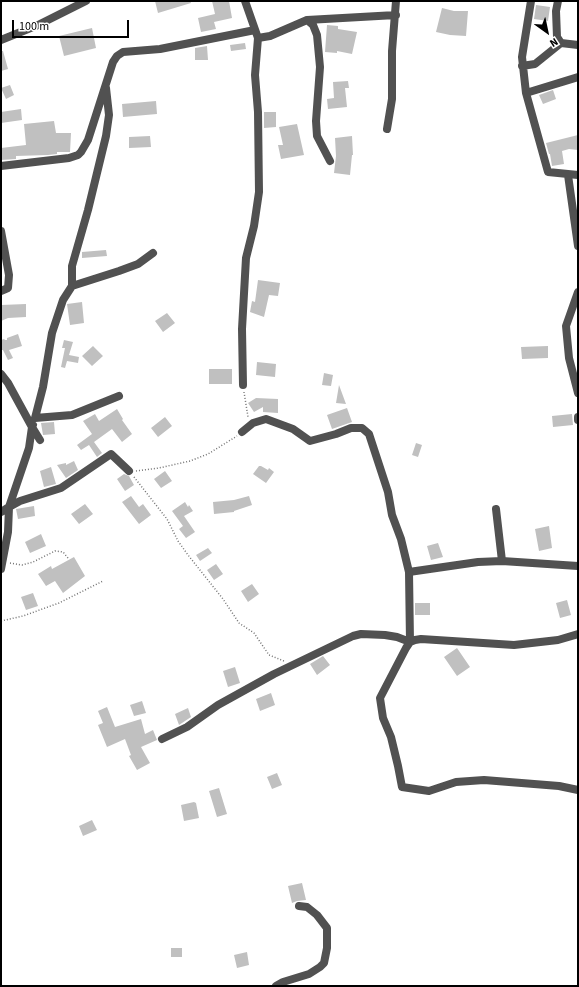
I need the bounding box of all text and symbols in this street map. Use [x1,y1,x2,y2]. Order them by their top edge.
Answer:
scale bar [14,12,131,38]
north arrow [527,12,567,52]
text: 100 m [19,18,49,35]
text: N [547,34,561,51]

